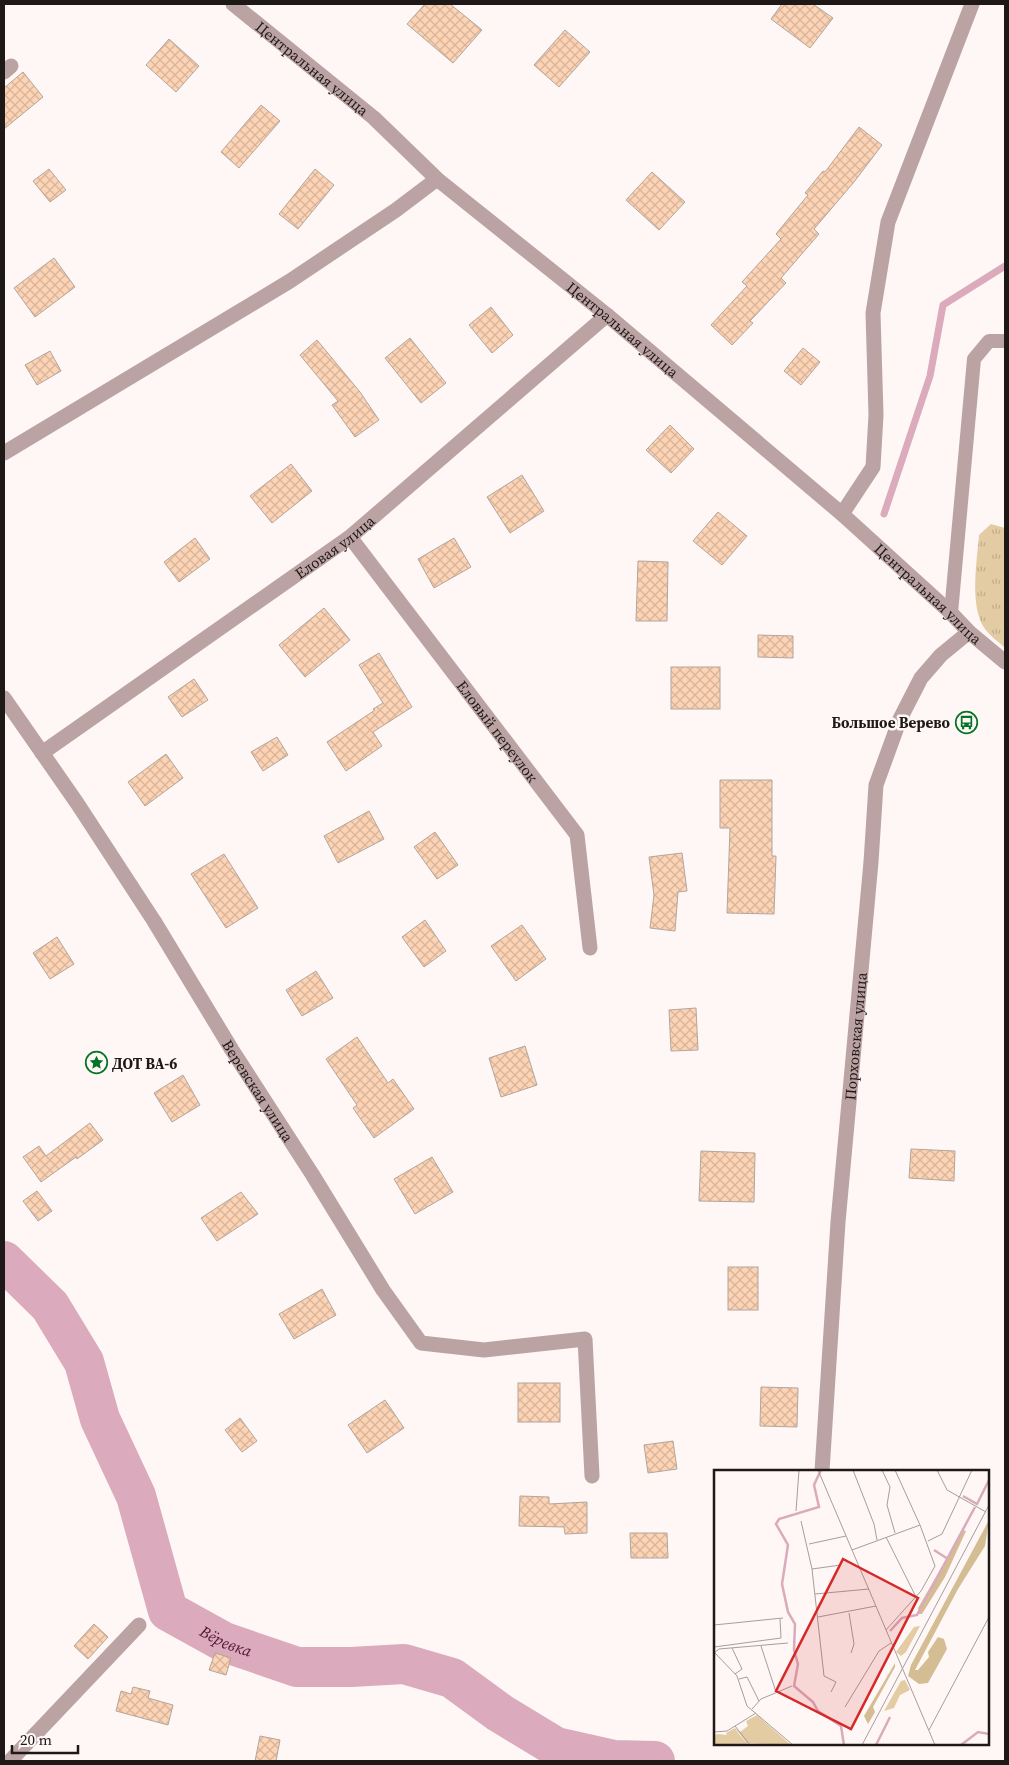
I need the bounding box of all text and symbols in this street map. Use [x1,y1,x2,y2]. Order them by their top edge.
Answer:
street label: Центральная улица [251,16,374,120]
street label: Центральная улица [562,276,684,382]
street label: Еловая улица [290,510,379,583]
street label: Центральная улица [870,538,987,649]
street label: Еловый переулок [452,676,544,787]
bus stop icon: Большое Верево [954,710,978,734]
place label: Большое Верево [832,712,951,733]
street label: Порховская улица [839,971,871,1101]
street label: Веревская улица [218,1036,299,1146]
place icon: ДОТ ВА-6 [84,1051,108,1075]
place label: ДОТ ВА-6 [112,1053,178,1074]
inset map [714,1470,989,1745]
water label: Вёревка [195,1619,256,1662]
scale bar [12,1722,79,1754]
text: 20 m [20,1729,52,1750]

